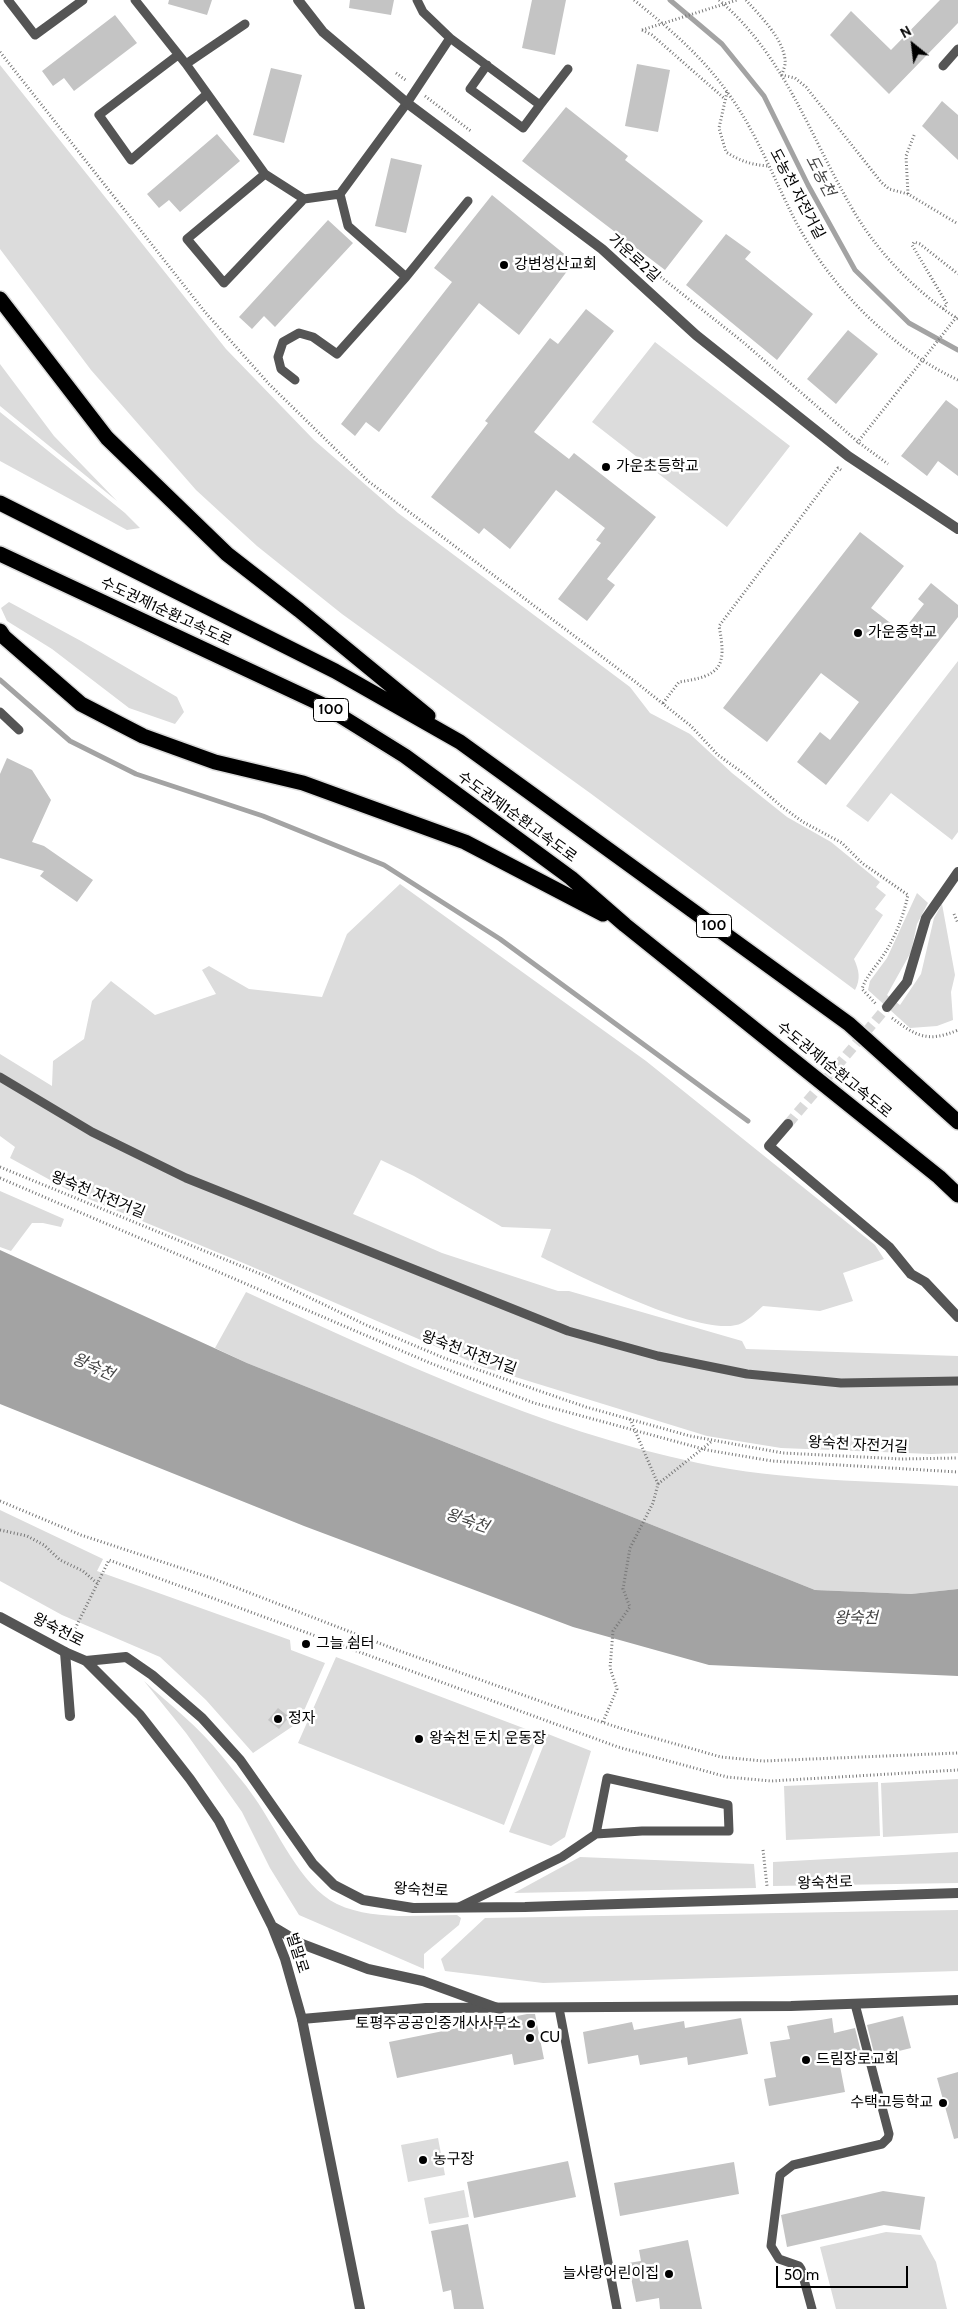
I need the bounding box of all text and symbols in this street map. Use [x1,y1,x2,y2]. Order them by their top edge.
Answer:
north arrow [888,20,938,70]
text: N [897,22,914,42]
street label: 도농천 자전거길 [766,146,828,242]
water label: 도농천 [801,152,839,200]
street label: 가운로2길 [605,230,663,286]
place label: 강변성산교회 [514,256,597,274]
marker: 강변성산교회 [498,259,510,271]
place label: 가운초등학교 [616,458,699,476]
marker: 가운초등학교 [600,461,612,473]
street label: 수도권제1순환고속도로 [97,574,235,650]
place label: 가운중학교 [868,624,937,642]
marker: 가운중학교 [852,627,864,639]
road number: 100 [314,698,348,722]
street label: 수도권제1순환고속도로 [454,768,580,866]
road number: 100 [696,914,732,938]
street label: 수도권제1순환고속도로 [773,1018,895,1122]
street label: 왕숙천 자전거길 [48,1168,148,1222]
street label: 왕숙천 자전거길 [419,1327,519,1379]
water label: 왕숙천 [69,1349,117,1385]
street label: 왕숙천 자전거길 [808,1433,908,1457]
water label: 왕숙천 [443,1505,491,1537]
water label: 왕숙천 [834,1608,878,1628]
street label: 왕숙천로 [29,1609,87,1651]
place label: 그늘 쉼터 [316,1635,375,1653]
marker: 그늘 쉼터 [300,1638,312,1650]
place label: 정자 [288,1710,316,1728]
marker: 정자 [272,1713,284,1725]
place label: 왕숙천 둔치 운동장 [429,1730,546,1748]
marker: 왕숙천 둔치 운동장 [413,1733,425,1745]
street label: 왕숙천로 [797,1873,853,1893]
street label: 왕숙천로 [393,1880,449,1900]
street label: 벌말로 [282,1931,312,1975]
place label: 토평주공공인중개사사무소 [355,2015,521,2033]
marker: 토평주공공인중개사사무소 [525,2018,537,2030]
place label: CU [540,2029,560,2047]
marker: CU [524,2032,536,2044]
place label: 드림장로교회 [816,2051,899,2069]
marker: 드림장로교회 [800,2054,812,2066]
place label: 수택고등학교 [850,2094,933,2112]
marker: 수택고등학교 [937,2097,949,2109]
place label: 농구장 [433,2151,474,2169]
marker: 농구장 [417,2154,429,2166]
scale bar [778,2256,910,2288]
place label: 늘사랑어린이집 [562,2265,659,2283]
text: 50 m [784,2266,819,2284]
marker: 늘사랑어린이집 [663,2268,675,2280]

